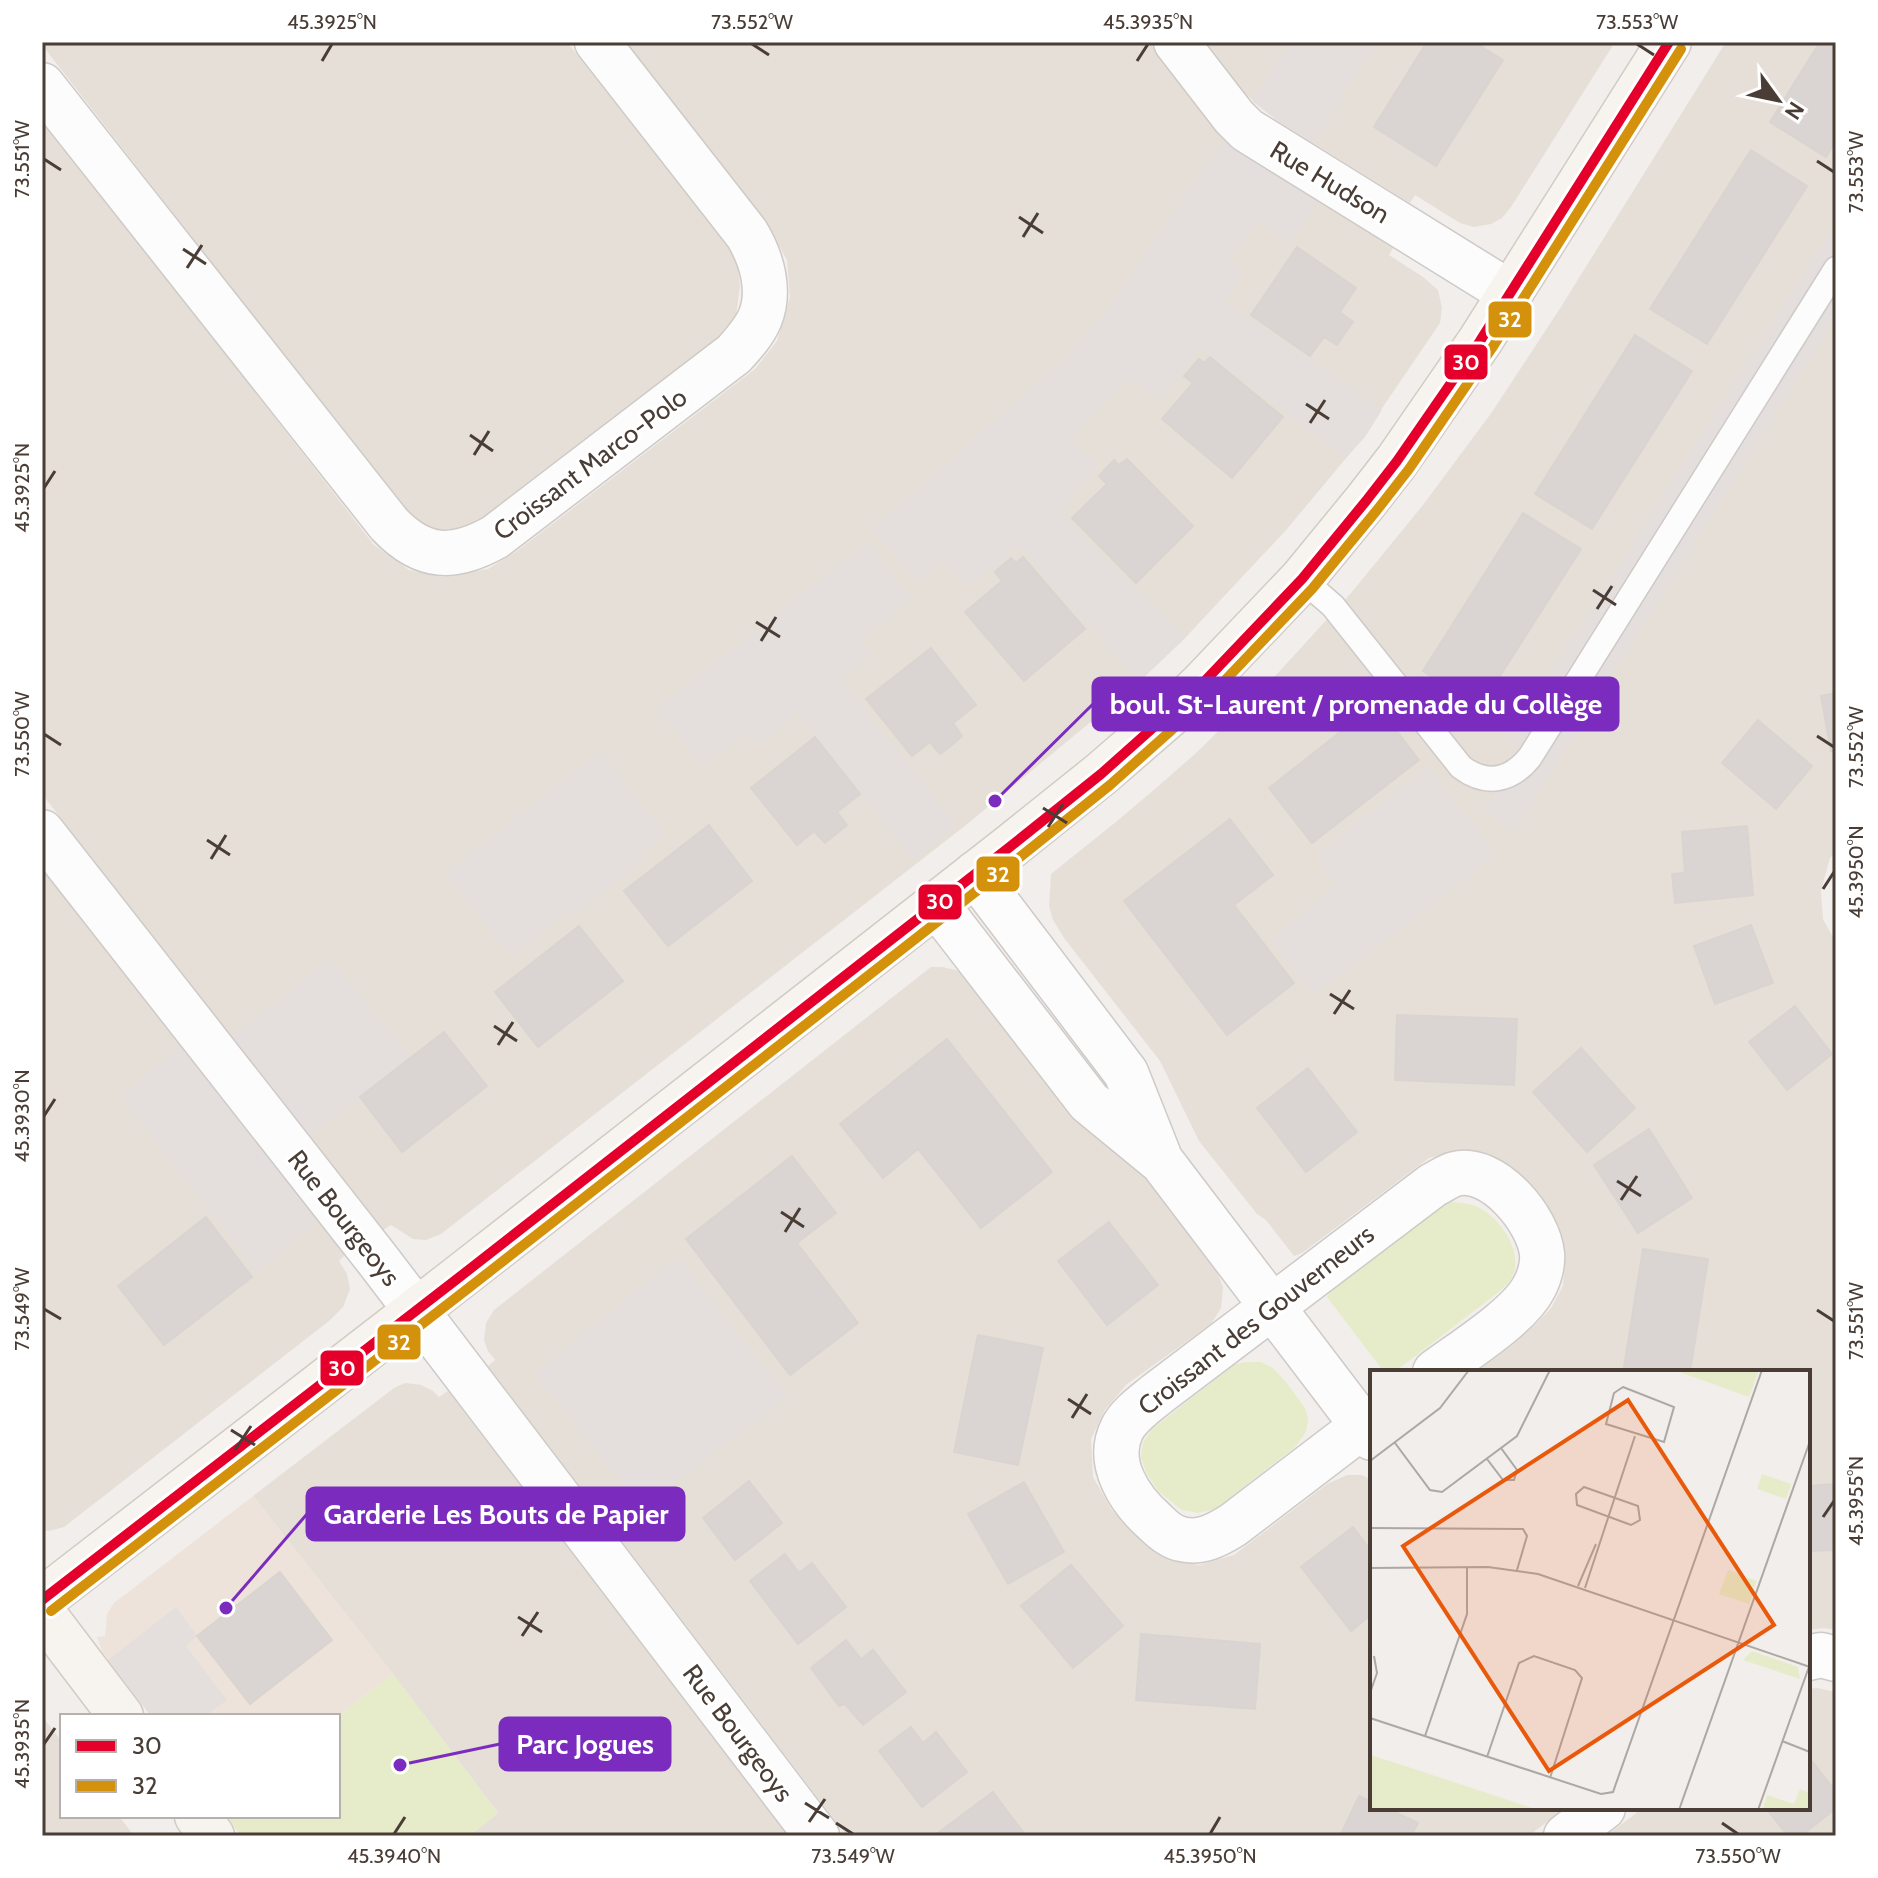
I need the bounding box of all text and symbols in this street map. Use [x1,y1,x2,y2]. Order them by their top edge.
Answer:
text: 45.3925°N [287,10,377,34]
text: 73.552°W [711,10,793,34]
text: 45.3935°N [1103,10,1193,34]
text: 73.553°W [1596,10,1678,34]
north arrow [1738,60,1818,140]
text: N [1779,97,1810,124]
text: 73.551°W [10,120,34,198]
text: 73.553°W [1844,131,1868,213]
street label: Rue Hudson [1264,134,1396,230]
line badge: 32 [1487,300,1533,339]
text: 32 [1498,306,1522,333]
line badge: 30 [1443,343,1489,381]
text: 30 [1452,349,1480,376]
street label: Croissant Marco-Polo [487,381,693,547]
text: 45.3925°N [10,443,34,533]
callout: boul. St-Laurent / promenade du Collège [1093,678,1618,730]
text: boul. St-Laurent / promenade du Collège [1110,687,1602,721]
text: 73.550°W [10,691,34,777]
text: 73.552°W [1844,706,1868,788]
text: 45.3950°N [1844,825,1868,919]
line badge: 32 [975,855,1021,893]
text: 32 [986,861,1010,888]
line badge: 30 [917,883,963,921]
text: 30 [926,888,954,915]
text: 45.3930°N [10,1069,34,1163]
street label: Rue Bourgeoys [281,1144,407,1293]
street label: Croissant des Gouverneurs [1132,1218,1381,1422]
text: 73.549°W [10,1267,34,1351]
text: 73.551°W [1844,1282,1868,1360]
line badge: 32 [376,1323,422,1361]
text: 32 [387,1329,411,1356]
line badge: 30 [319,1349,365,1387]
text: 30 [328,1355,356,1382]
inset map [1370,1370,1810,1810]
text: 45.3955°N [1844,1456,1868,1546]
callout: Garderie Les Bouts de Papier [307,1488,684,1540]
text: Garderie Les Bouts de Papier [323,1497,669,1531]
street label: Rue Bourgeoys [676,1658,800,1808]
text: 45.3935°N [10,1699,34,1789]
legend [60,1714,340,1818]
callout: Parc Jogues [500,1718,670,1770]
text: Parc Jogues [516,1727,654,1761]
text: 30 [132,1731,162,1760]
text: 32 [132,1771,158,1800]
text: 45.3940°N [347,1844,441,1868]
text: 73.549°W [811,1844,895,1868]
text: 45.3950°N [1163,1844,1257,1868]
text: 73.550°W [1695,1844,1781,1868]

